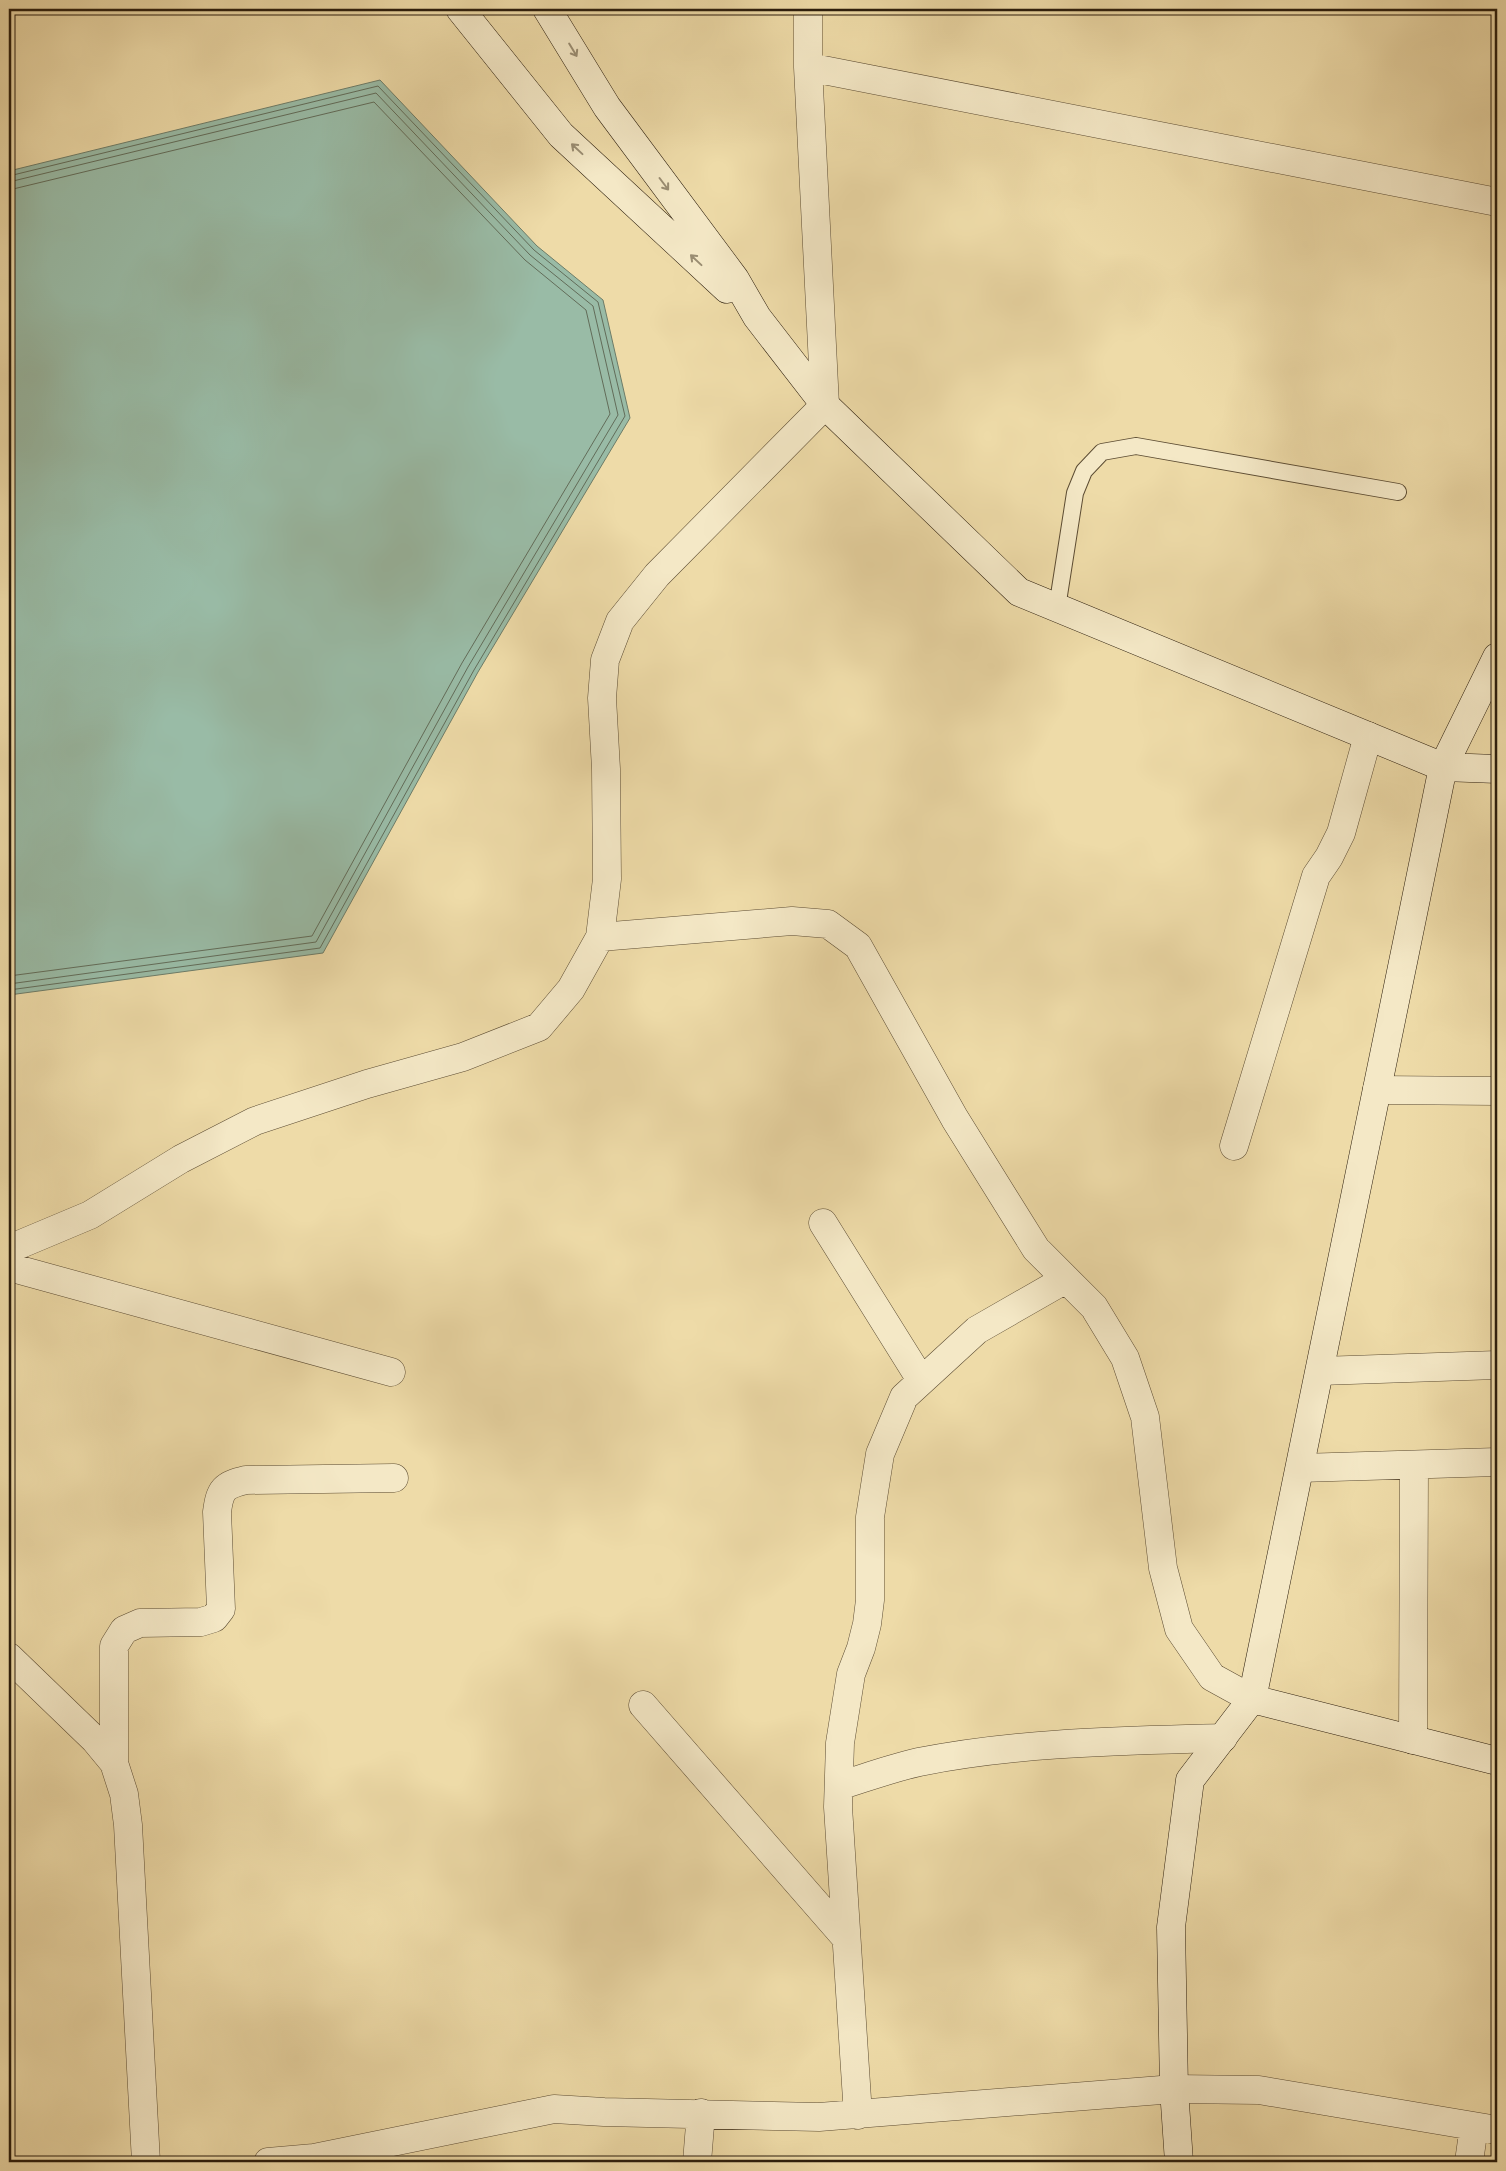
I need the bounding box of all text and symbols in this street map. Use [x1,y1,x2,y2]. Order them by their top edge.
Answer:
one-way arrow [568,43,578,57]
one-way arrow [571,144,584,156]
one-way arrow [659,177,670,190]
one-way arrow [689,254,702,266]

